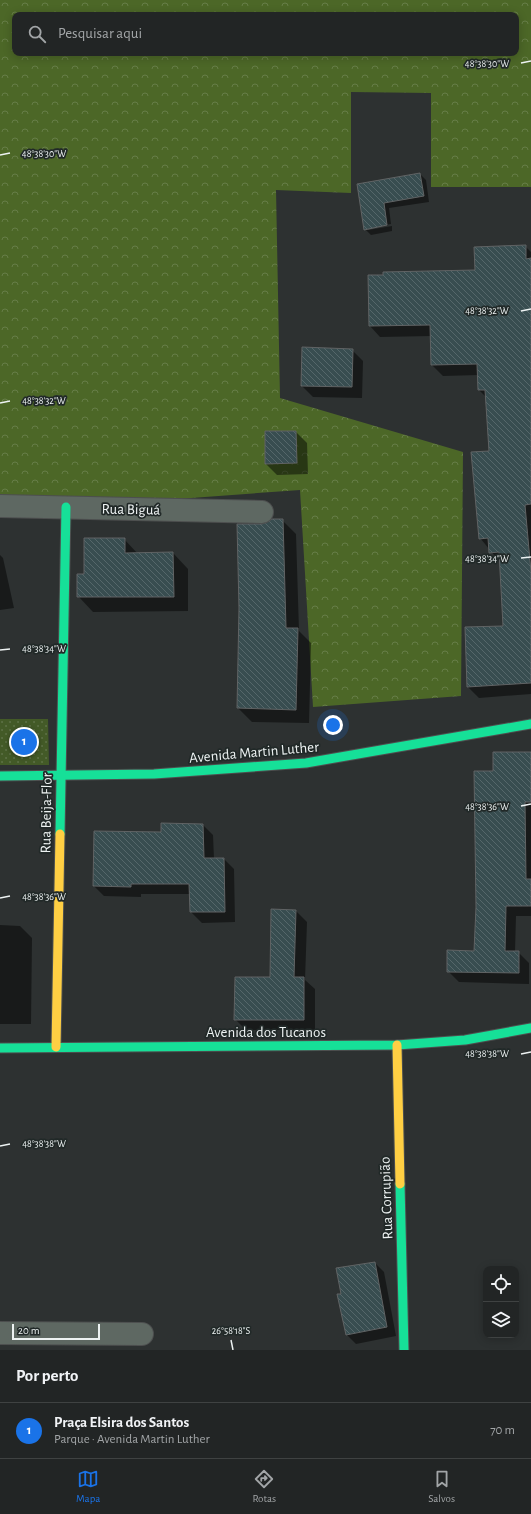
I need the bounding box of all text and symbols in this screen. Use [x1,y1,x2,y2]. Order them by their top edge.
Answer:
search box [12,12,519,56]
icon: search [26,23,48,45]
text: Pesquisar aqui [58,26,142,41]
text: 48°38'30"W [465,59,509,69]
text: 48°38'30"W [22,149,66,159]
text: 48°38'32"W [465,306,509,316]
text: 48°38'32"W [22,396,66,406]
street label: Rua Biguá [102,501,161,518]
text: 48°38'34"W [465,554,509,564]
text: 48°38'34"W [22,644,66,654]
your location [323,715,343,735]
pin: 1 [11,727,37,757]
street label: Avenida Martin Luther [189,739,320,766]
street label: Rua Beija-Flor [38,772,55,854]
text: 48°38'36"W [465,802,509,812]
text: 48°38'36"W [22,892,66,902]
street label: Avenida dos Tucanos [206,1025,326,1040]
text: 48°38'38"W [465,1049,509,1059]
text: 48°38'38"W [22,1139,66,1149]
street label: Rua Corrupião [378,1156,395,1240]
map controls [483,1266,519,1338]
button: locate [483,1266,519,1302]
button: layers [483,1302,519,1338]
scale bar [12,1322,100,1341]
text: 20 m [18,1325,39,1336]
text: 26°58'18"S [212,1326,251,1336]
text: Por perto [16,1367,79,1384]
text: Praça Elsira dos Santos [54,1415,189,1430]
text: 1 [27,1424,31,1437]
text: 70 m [490,1424,515,1437]
text: Parque · Avenida Martin Luther [54,1433,210,1446]
tab: Mapa [76,1468,100,1505]
tab: Rotas [252,1468,276,1505]
tab: Salvos [428,1468,455,1505]

